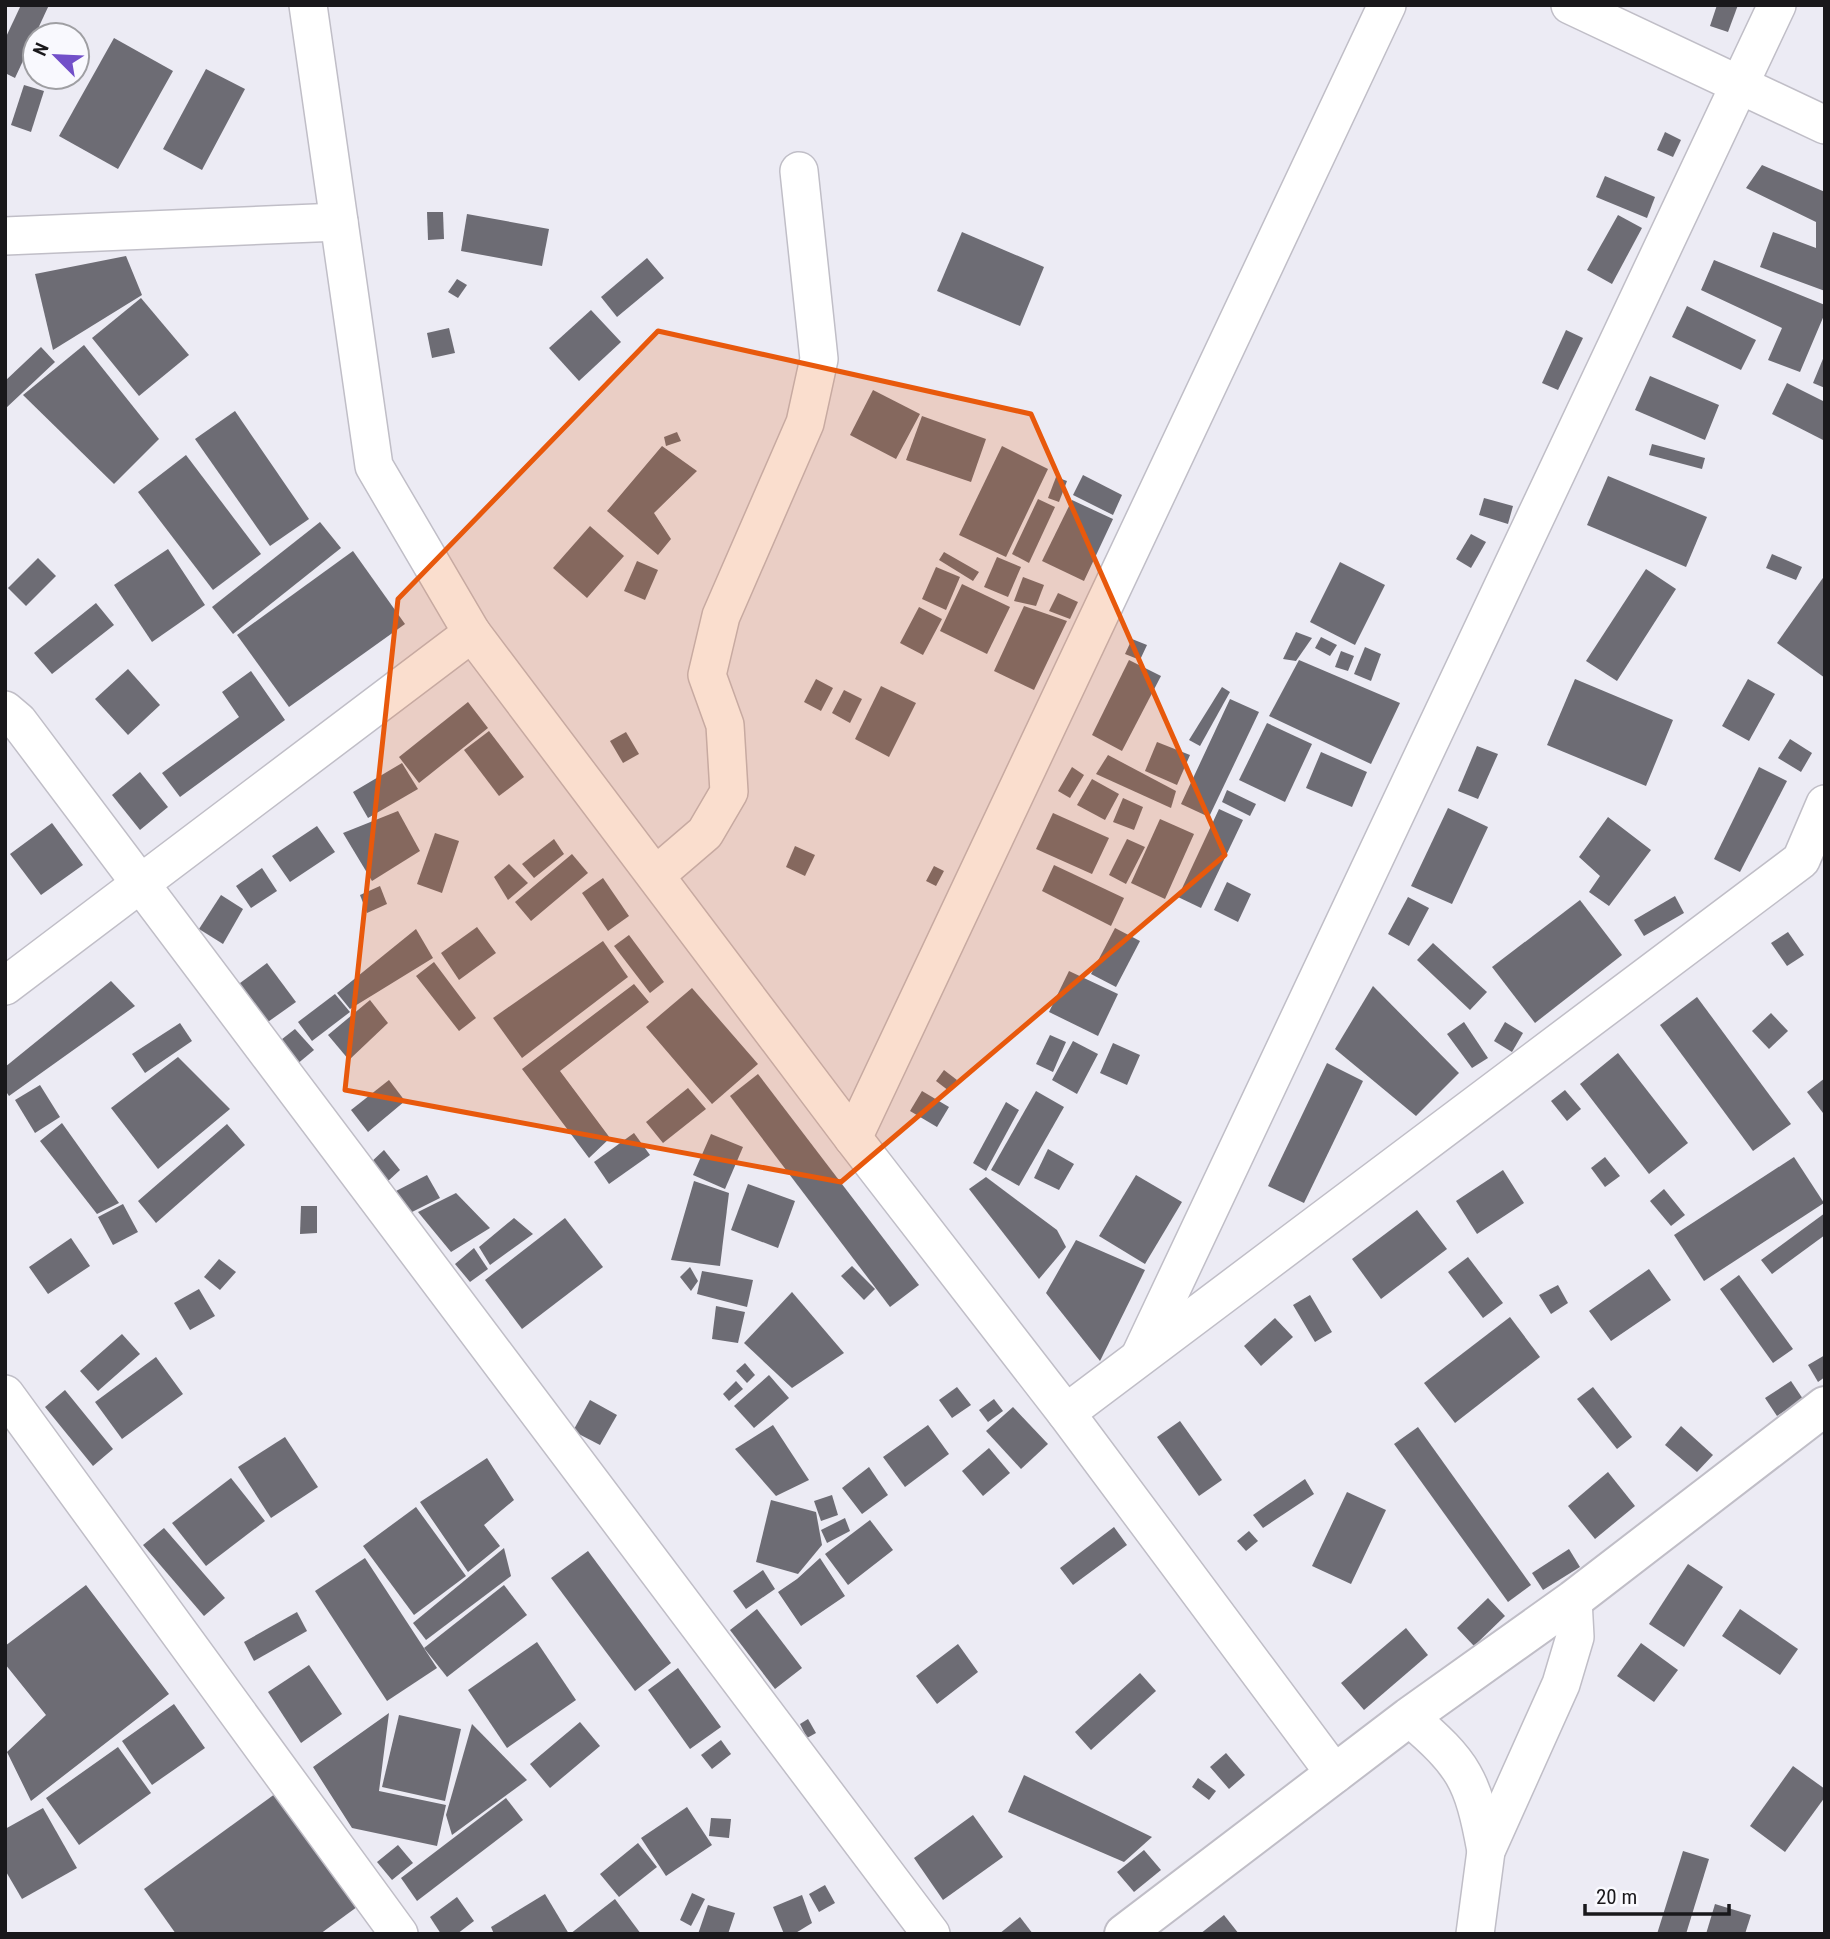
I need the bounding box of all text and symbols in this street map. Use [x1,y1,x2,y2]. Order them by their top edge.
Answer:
north arrow [21,21,91,91]
text: N [28,39,54,59]
scale bar [1585,1872,1728,1916]
text: 20 m [1596,1885,1637,1909]

